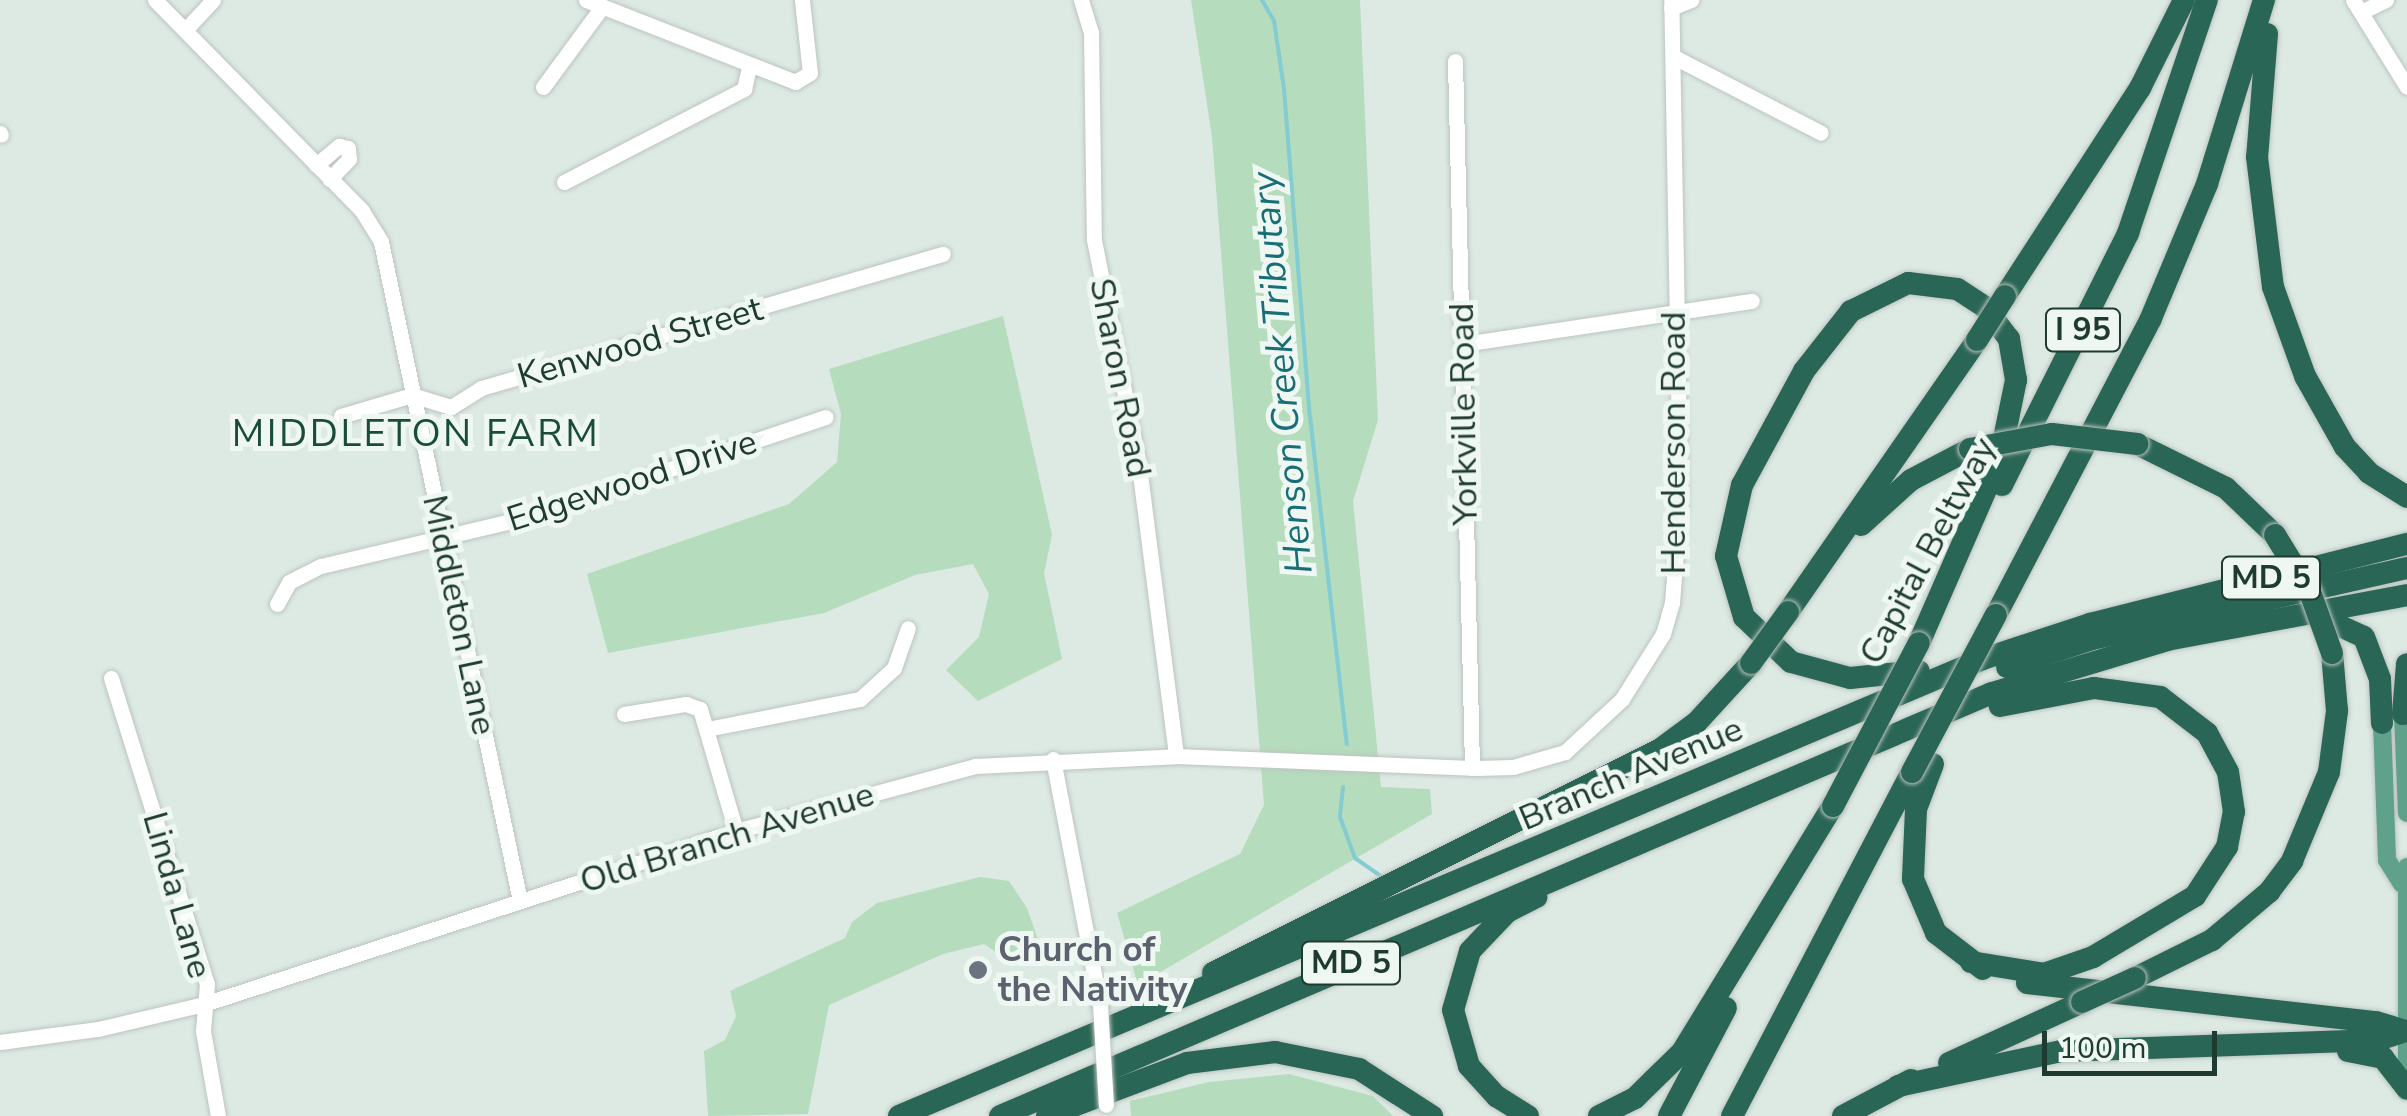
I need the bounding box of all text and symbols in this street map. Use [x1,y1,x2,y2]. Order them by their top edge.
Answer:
water label: Henson Creek Tributary [1242,170,1322,576]
street label: Sharon Road [1080,275,1160,481]
street label: Kenwood Street [513,288,767,398]
street label: Yorkville Road [1441,302,1487,526]
road number: I 95 [2043,303,2123,357]
street label: Henderson Road [1653,311,1695,575]
district label: MIDDLETON FARM [232,411,600,457]
street label: Edgewood Drive [502,421,762,541]
street label: Capital Beltway [1851,431,2005,671]
street label: Middleton Lane [413,491,505,739]
road number: MD 5 [2221,551,2321,605]
street label: Branch Avenue [1513,708,1749,840]
street label: Old Branch Avenue [575,773,879,903]
street label: Linda Lane [133,807,221,983]
place label: Church of the Nativity [998,929,1188,1011]
road number: MD 5 [1301,936,1401,990]
marker: Church of the Nativity [967,959,989,981]
scale bar [2047,1011,2222,1073]
text: 100 m [2059,1028,2146,1069]

